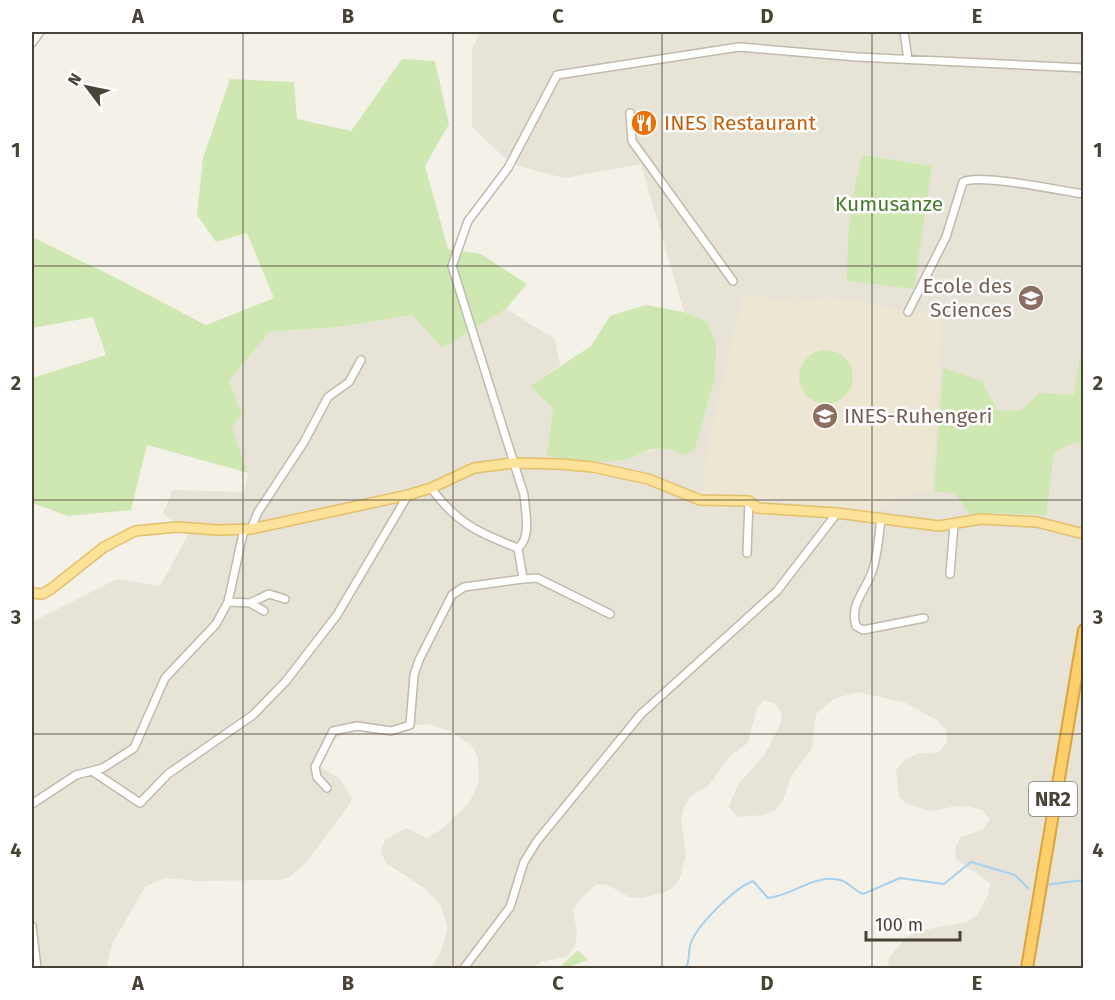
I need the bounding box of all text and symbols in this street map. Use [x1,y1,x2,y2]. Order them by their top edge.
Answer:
text: A [131,4,145,28]
text: B [342,4,354,28]
text: C [552,4,564,28]
text: D [760,4,774,28]
text: E [972,4,982,28]
north arrow [57,57,117,117]
text: N [64,70,86,89]
restaurant icon: INES Restaurant [629,108,659,138]
place label: INES Restaurant [664,110,816,136]
text: 1 [11,138,21,162]
text: 1 [1093,138,1103,162]
park label: Kumusanze [835,191,943,217]
place label: Ecole des Sciences [922,273,1012,323]
school or university icon: Ecole des Sciences [1016,283,1046,313]
text: 2 [11,371,21,395]
text: 2 [1093,371,1103,395]
school or university icon: INES-Ruhengeri [810,401,840,431]
place label: INES-Ruhengeri [844,403,993,429]
text: 3 [10,605,21,629]
text: 3 [1092,605,1103,629]
road number: NR2 [1029,782,1077,816]
text: 4 [10,838,22,862]
text: 4 [1092,838,1104,862]
scale bar [866,904,960,942]
text: 100 m [875,914,923,936]
text: A [131,971,145,995]
text: B [342,971,354,995]
text: C [552,971,564,995]
text: D [760,971,774,995]
text: E [972,971,982,995]

